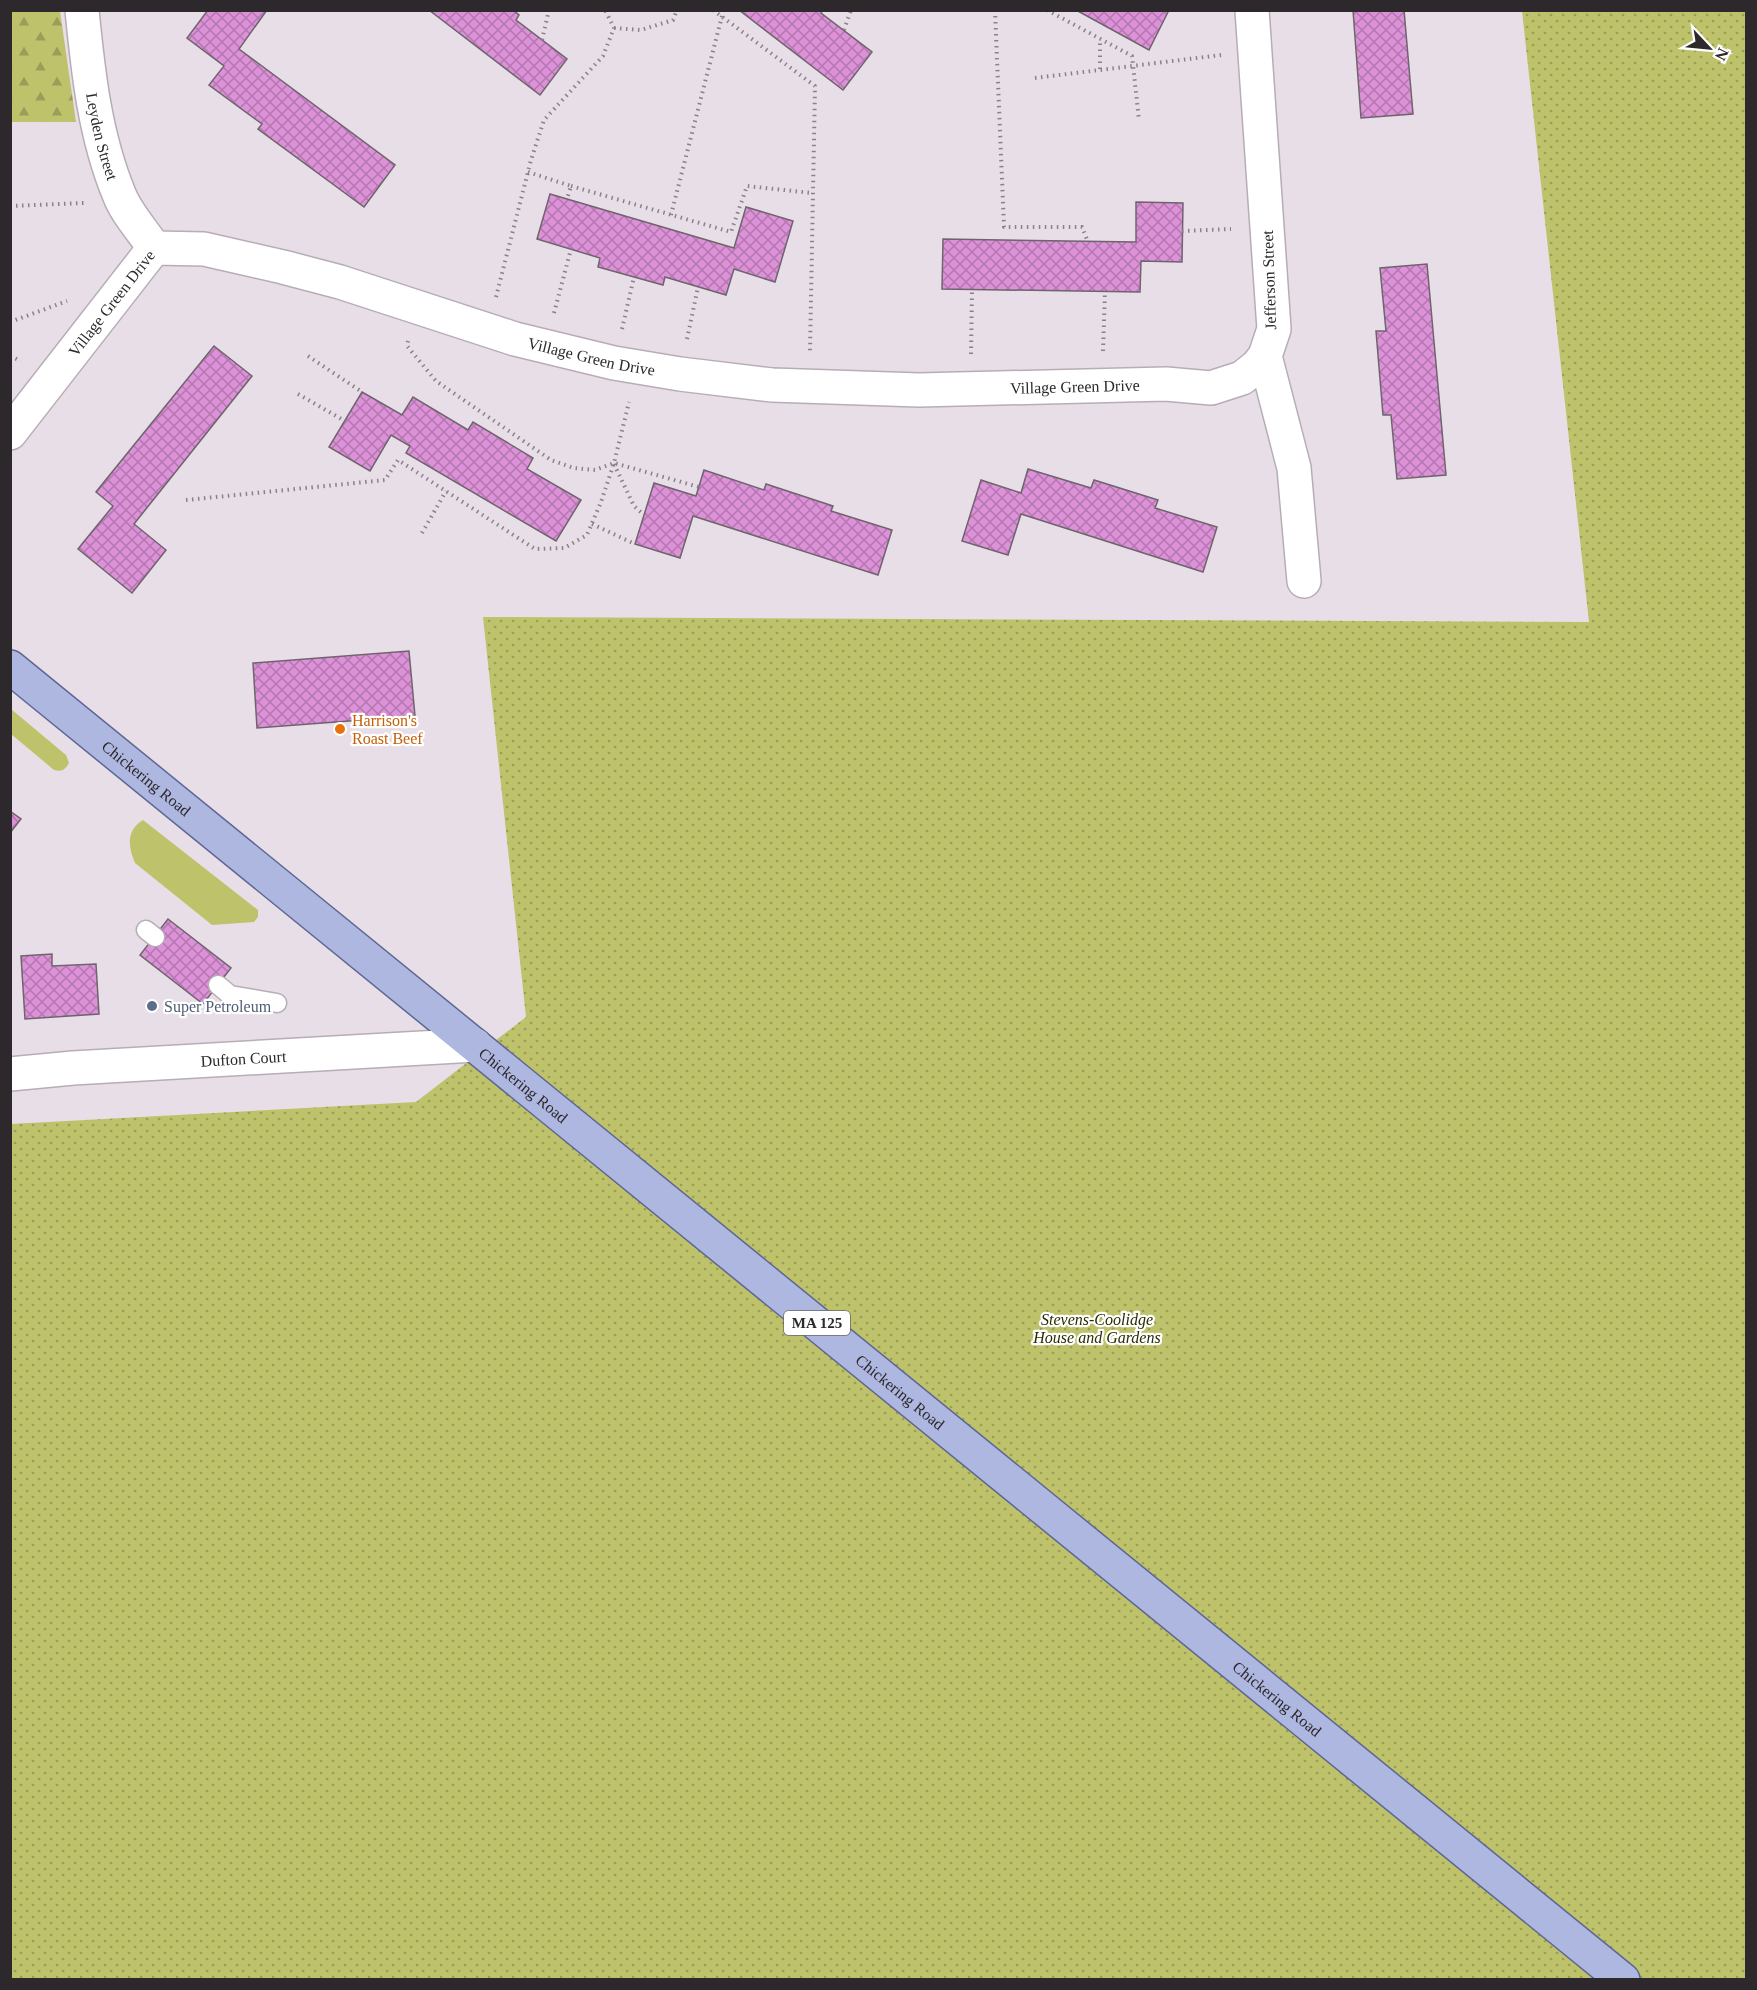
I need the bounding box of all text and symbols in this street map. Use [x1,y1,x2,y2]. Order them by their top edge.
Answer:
north arrow [1679,18,1739,78]
text: N [1712,45,1732,64]
street label: Leyden Street [84,91,122,183]
street label: Jefferson Street [1259,229,1279,330]
street label: Village Green Drive [65,246,158,359]
street label: Village Green Drive [526,334,656,378]
street label: Village Green Drive [1010,376,1140,397]
place label: Harrison's Roast Beef [352,712,423,747]
marker: Harrison's Roast Beef [333,722,347,736]
street label: Chickering Road [99,737,194,819]
place label: Super Petroleum [164,998,272,1016]
marker: Super Petroleum [145,999,159,1013]
street label: Chickering Road [476,1044,571,1126]
street label: Dufton Court [200,1047,287,1069]
road number: MA 125 [784,1311,850,1335]
park label: Stevens-Coolidge House and Gardens [1032,1311,1161,1346]
street label: Chickering Road [853,1351,948,1433]
street label: Chickering Road [1230,1658,1325,1740]

